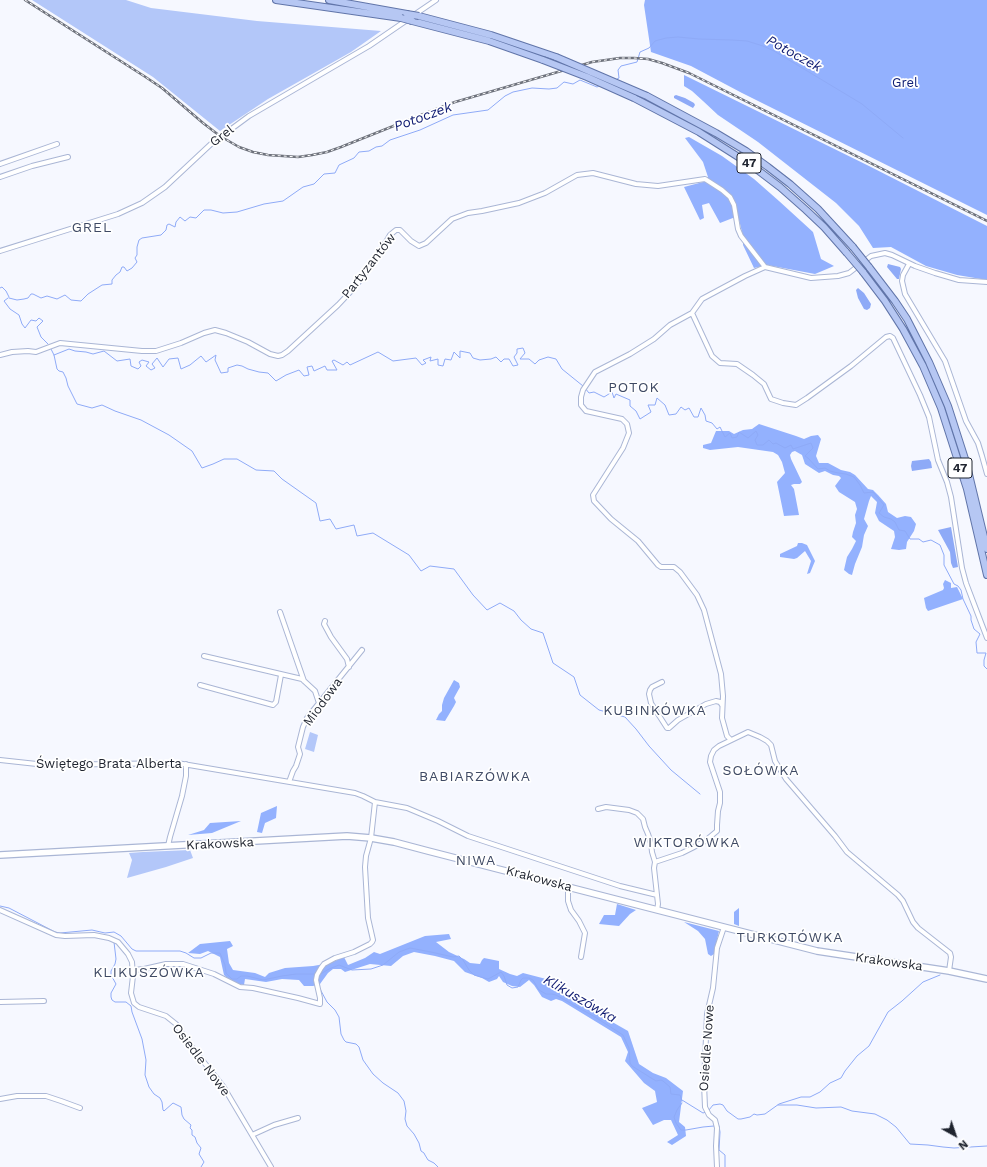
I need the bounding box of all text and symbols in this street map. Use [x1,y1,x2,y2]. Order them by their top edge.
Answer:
water label: Potoczek [763,32,825,76]
park label: Grel [892,75,918,91]
water label: Potoczek [392,99,454,135]
street label: Grel [207,122,237,150]
road number: 47 [737,153,761,173]
district label: GREL [72,220,112,236]
street label: Partyzantów [339,230,399,302]
district label: POTOK [608,380,660,396]
road number: 47 [948,458,972,478]
street label: Miodowa [300,675,346,729]
district label: KUBINKÓWKA [603,703,707,719]
street label: Świętego Brata Alberta [36,756,182,772]
district label: SOŁÓWKA [722,763,800,779]
district label: BABIARZÓWKA [419,769,531,785]
street label: Krakowska [186,834,254,854]
district label: WIKTORÓWKA [634,835,740,851]
district label: NIWA [456,853,496,869]
street label: Krakowska [504,863,574,895]
district label: TURKOTÓWKA [737,930,843,946]
street label: Krakowska [854,950,924,974]
district label: KLIKUSZÓWKA [93,965,205,981]
water label: Klikuszówka [540,971,620,1027]
street label: Osiedle Nowe [696,1004,718,1092]
street label: Osiedle Nowe [169,1021,233,1099]
north arrow [935,1115,975,1155]
text: N [956,1137,970,1152]

